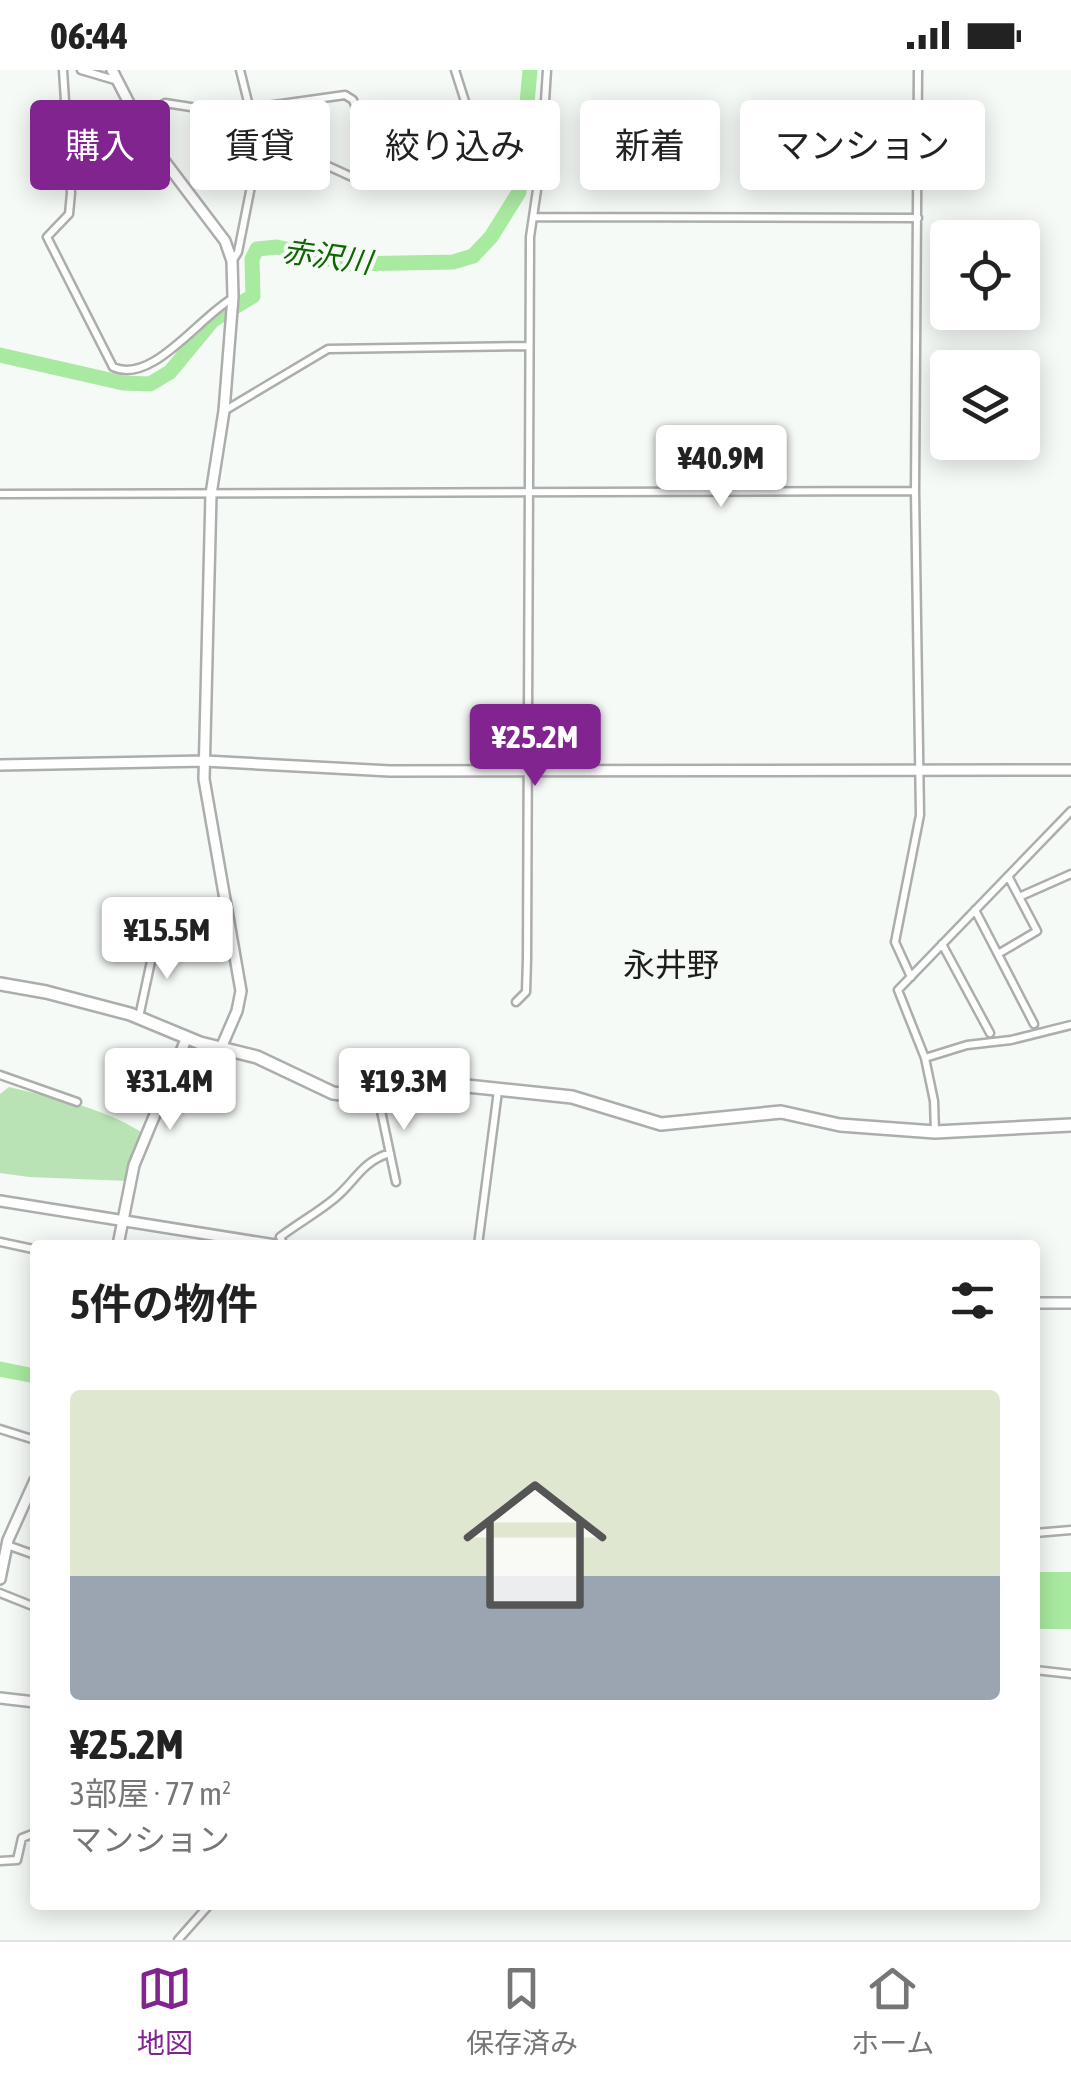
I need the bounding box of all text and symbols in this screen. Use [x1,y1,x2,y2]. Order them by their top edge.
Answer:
text: 06:44 [50,14,128,57]
chip: 購入 [30,100,170,190]
chip: 賃貸 [190,100,330,190]
chip: 絞り込み [350,100,560,190]
chip: 新着 [580,100,720,190]
chip: マンション [740,100,985,190]
map controls [930,220,1040,460]
button: locate [930,220,1040,330]
water label: 赤沢川 [280,233,377,280]
button: layers [930,350,1040,460]
pin: ¥40.9M [640,425,802,510]
text: ¥40.9M [678,439,764,476]
pin: ¥25.2M [454,704,616,789]
text: ¥25.2M [492,718,578,755]
pin: ¥15.5M [86,897,248,982]
text: ¥15.5M [124,911,210,948]
district label: 永井野 [623,946,719,983]
pin: ¥31.4M [89,1048,251,1133]
pin: ¥19.3M [323,1048,485,1133]
text: ¥31.4M [127,1062,213,1099]
text: ¥19.3M [361,1062,447,1099]
icon: filters [945,1273,1000,1328]
text: 5件の物件 [70,1280,258,1328]
icon: home [445,1455,625,1635]
text: ¥25.2M [70,1720,184,1768]
text: 3部屋 · 77 m² [70,1775,231,1812]
text: マンション [70,1821,230,1858]
tab: 地図 [137,1961,193,2061]
tab: 保存済み [466,1961,578,2061]
tab: ホーム [851,1961,934,2061]

